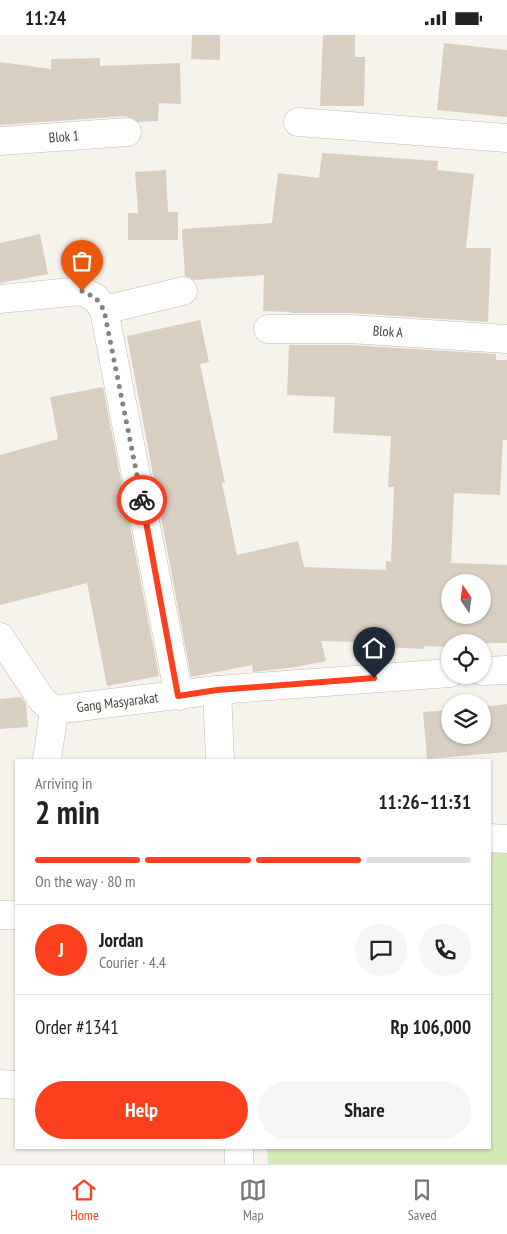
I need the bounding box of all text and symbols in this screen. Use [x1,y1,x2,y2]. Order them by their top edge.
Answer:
text: 11:24 [25,6,66,30]
street label: Blok 1 [48,126,80,147]
pin [61,240,103,291]
icon: bag [68,247,96,275]
street label: Blok A [372,321,404,341]
courier [117,475,167,525]
icon: bike [128,486,156,514]
north arrow [441,574,491,624]
map controls [441,574,491,744]
pin [353,627,395,678]
icon: home [360,634,388,662]
button: locate [441,634,491,684]
street label: Gang Masyarakat [76,688,160,716]
button: layers [441,694,491,744]
text: Arriving in [35,773,92,793]
text: 11:26–11:31 [378,790,471,814]
text: 2 min [35,791,100,833]
text: On the way · 80 m [35,871,135,891]
button: chat [355,924,407,976]
button: phone [419,924,471,976]
text: Jordan [99,928,143,952]
text: J [58,938,64,962]
text: Courier · 4.4 [99,952,166,972]
text: Order #1341 [35,1015,119,1039]
text: Rp 106,000 [390,1015,471,1039]
button: Help [35,1081,248,1139]
button: Share [258,1081,471,1139]
tab: Home [70,1176,99,1224]
tab: Map [239,1176,267,1224]
tab: Saved [408,1176,437,1224]

